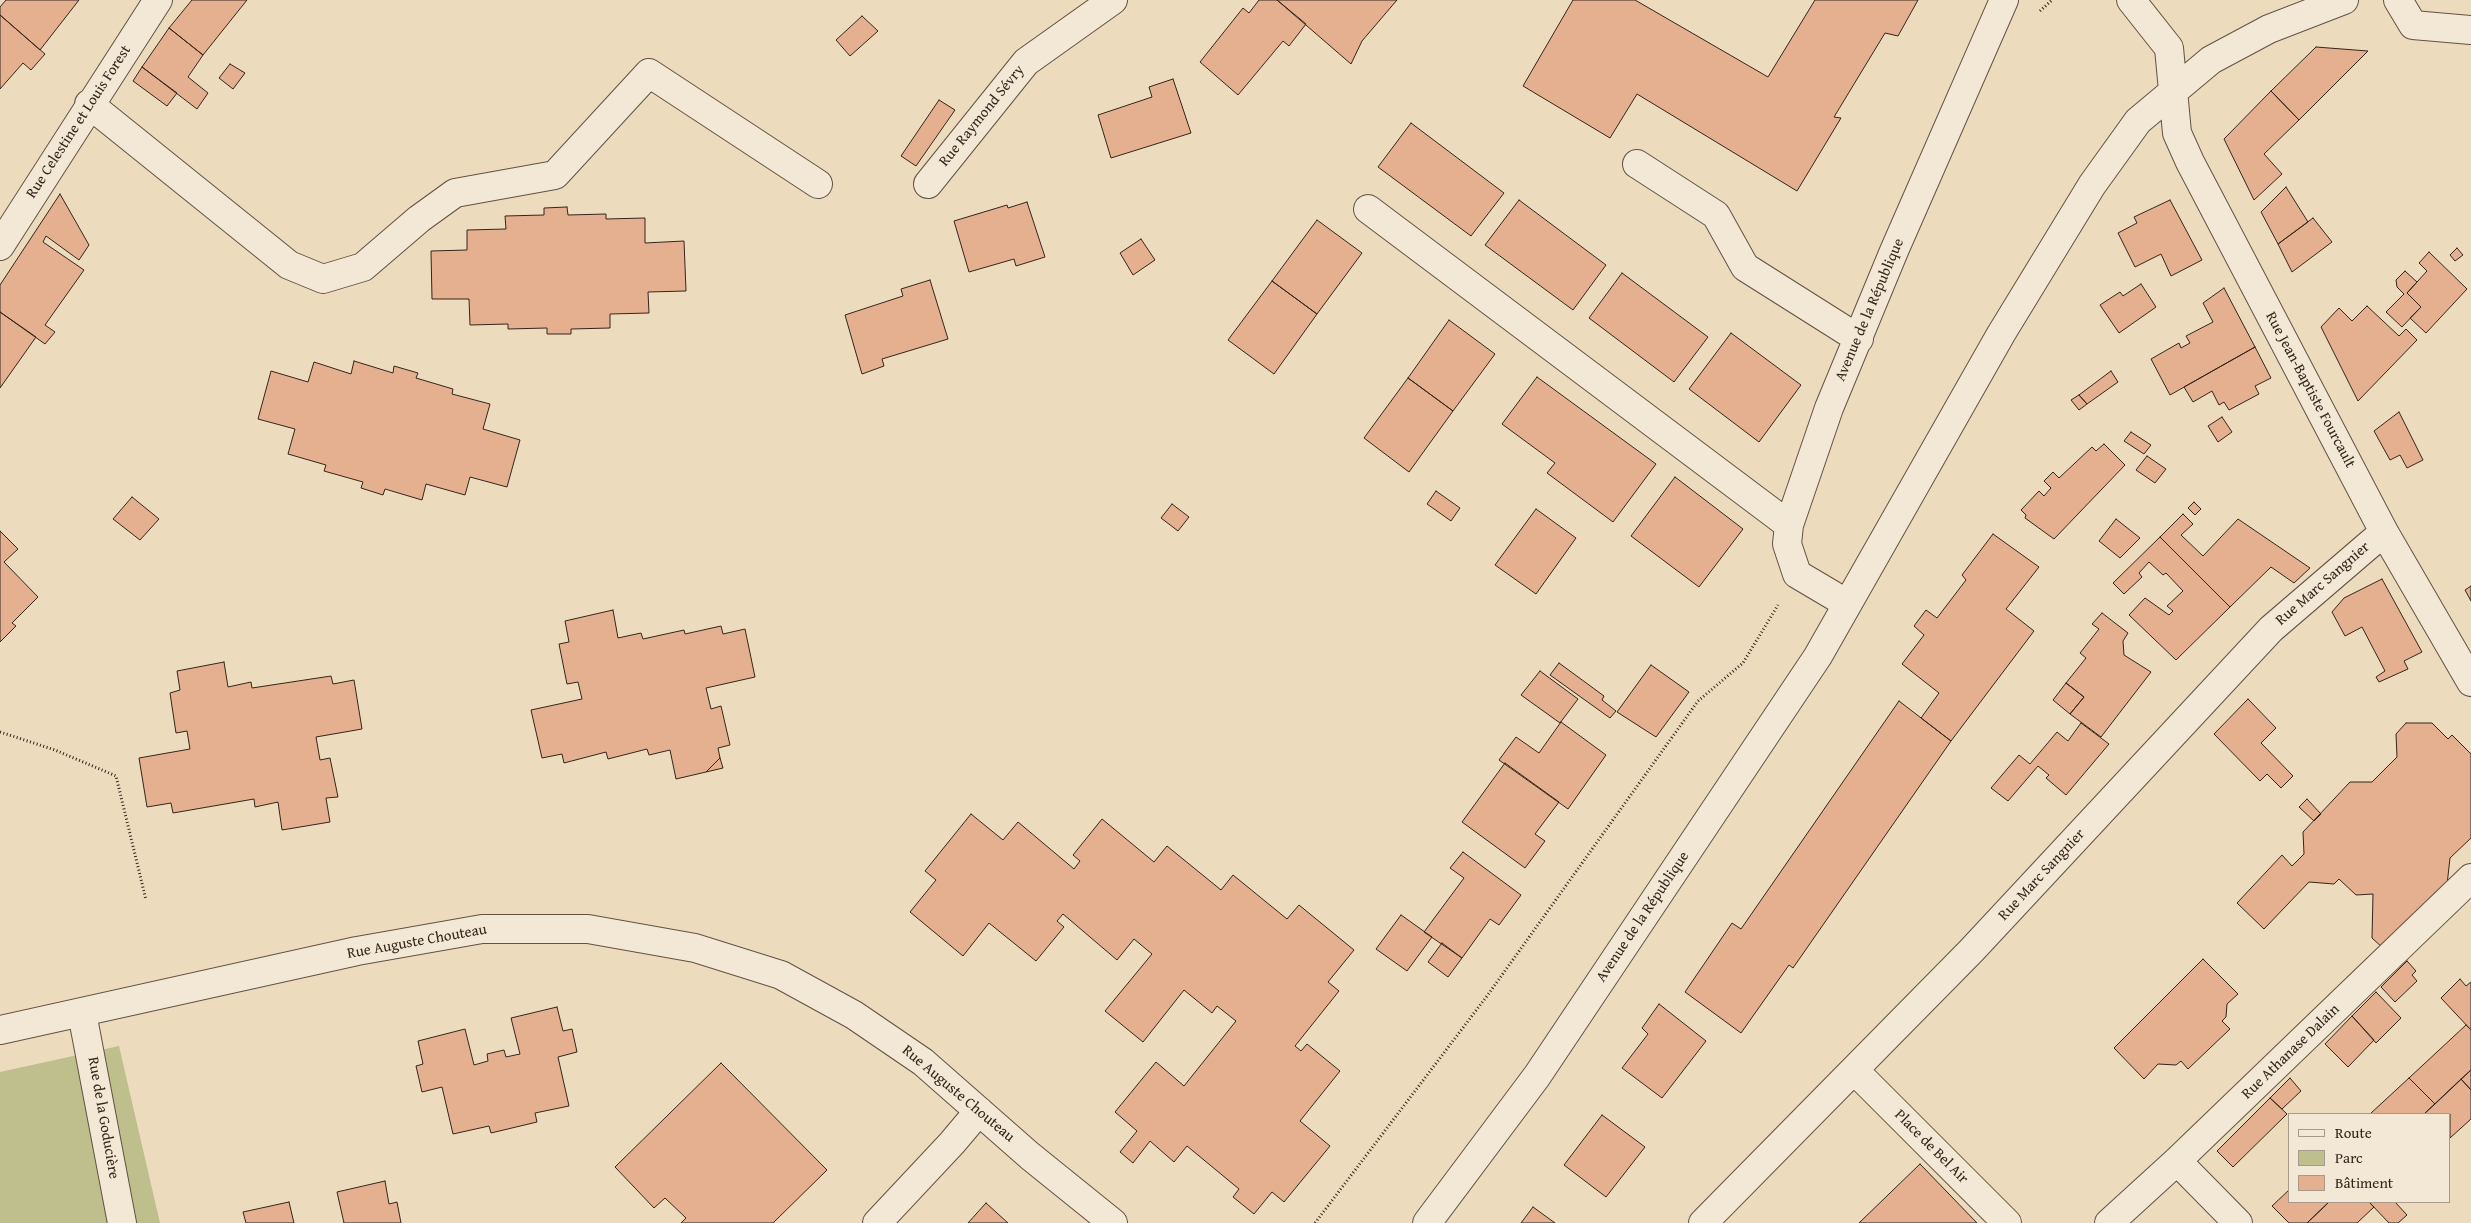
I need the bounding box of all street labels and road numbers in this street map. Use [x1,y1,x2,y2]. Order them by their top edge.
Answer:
street label: Rue Celestine et Louis Forest [23,42,135,202]
street label: Rue Raymond Sévry [936,62,1028,170]
street label: Avenue de la République [1832,236,1908,384]
street label: Rue Jean-Baptiste Fourcault [2261,309,2359,471]
street label: Rue Marc Sangnier [2272,538,2374,630]
street label: Rue Marc Sangnier [1995,826,2089,924]
street label: Avenue de la République [1593,848,1693,986]
street label: Rue Auguste Chouteau [346,921,488,963]
street label: Rue Athanase Dalain [2238,1001,2344,1103]
street label: Rue Auguste Chouteau [898,1042,1018,1146]
street label: Rue de la Goducière [83,1056,123,1180]
street label: Place de Bel Air [1890,1106,1972,1188]

